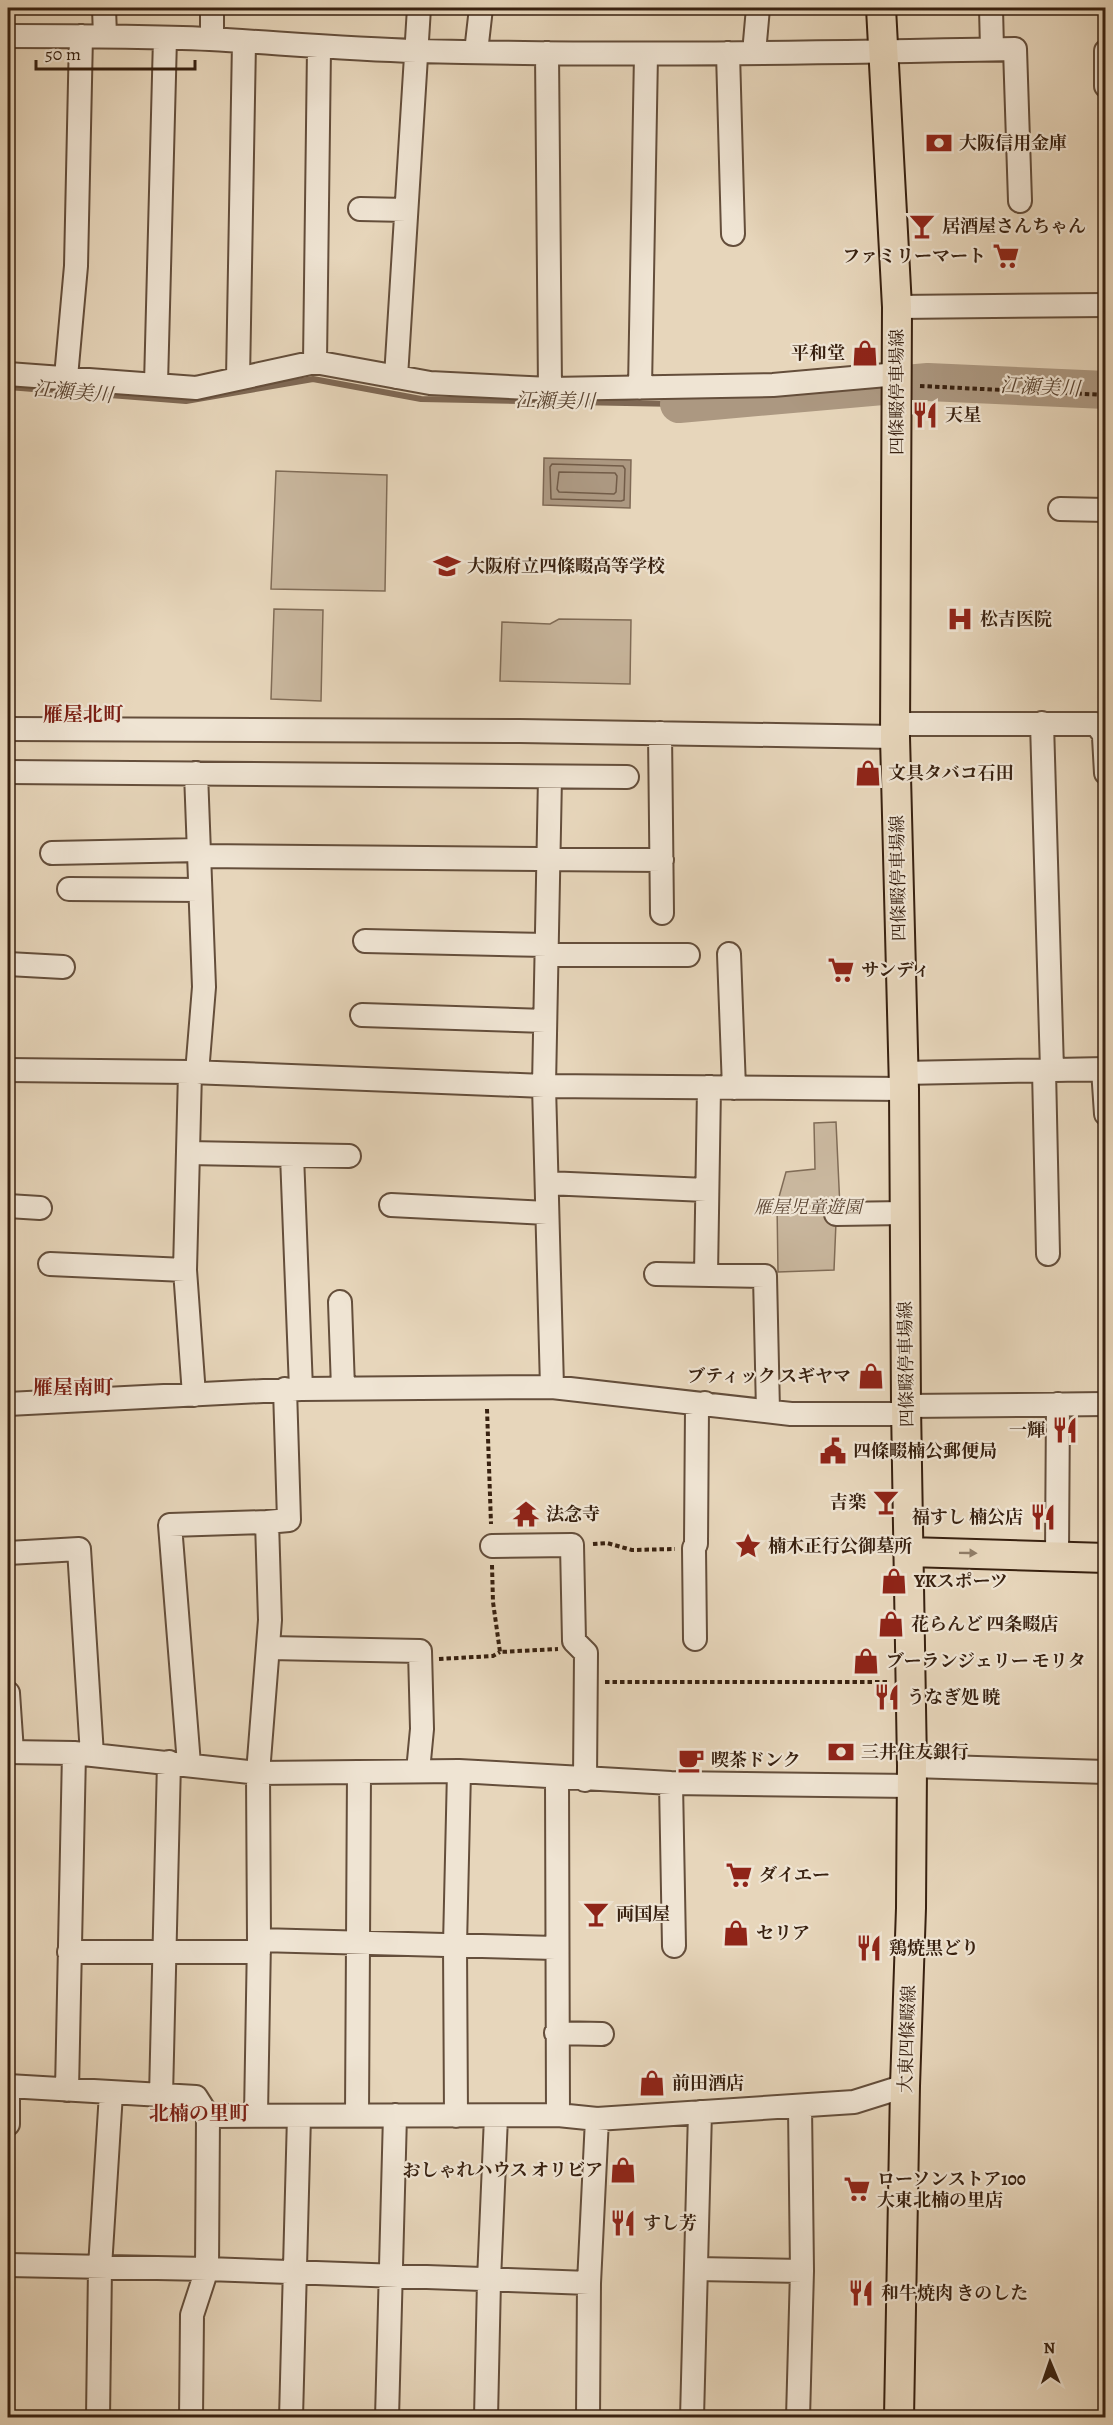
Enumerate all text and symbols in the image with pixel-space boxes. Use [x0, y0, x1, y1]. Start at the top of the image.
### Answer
scale bar [36, 33, 195, 71]
text: 50 m [45, 42, 81, 66]
bank icon: 大阪信用金庫 [924, 128, 954, 158]
place label: 大阪信用金庫 [959, 131, 1067, 155]
bar icon: 居酒屋さんちゃん [907, 211, 937, 241]
place label: 居酒屋さんちゃん [942, 214, 1086, 238]
supermarket icon: ファミリーマート [991, 241, 1021, 271]
place label: ファミリーマート [842, 244, 986, 268]
street label: 四條畷停車場線 [885, 329, 909, 455]
shop icon: 平和堂 [850, 338, 880, 368]
place label: 平和堂 [791, 341, 845, 365]
water label: 江瀬美川 [999, 371, 1083, 403]
water label: 江瀬美川 [32, 375, 116, 409]
water label: 江瀬美川 [515, 387, 597, 415]
restaurant icon: 天星 [910, 400, 940, 430]
place label: 天星 [945, 403, 981, 427]
school or university icon: 大阪府立四條畷高等学校 [432, 551, 462, 581]
place label: 大阪府立四條畷高等学校 [467, 554, 665, 578]
hospital icon: 松吉医院 [945, 604, 975, 634]
place label: 松吉医院 [980, 607, 1052, 631]
district label: 雁屋北町 [43, 701, 124, 728]
shop icon: 文具タバコ石田 [853, 758, 883, 788]
place label: 文具タバコ石田 [888, 761, 1014, 785]
street label: 四條畷停車場線 [885, 815, 911, 941]
supermarket icon: サンディ [826, 955, 856, 985]
place label: サンディ [861, 958, 931, 982]
park label: 雁屋児童遊園 [754, 1195, 865, 1219]
street label: 四條畷停車場線 [893, 1301, 919, 1427]
shop icon: ブティック スギヤマ [856, 1361, 886, 1391]
place label: ブティック スギヤマ [687, 1364, 851, 1388]
district label: 雁屋南町 [33, 1374, 114, 1401]
restaurant icon: 一輝 [1050, 1415, 1080, 1445]
place label: 一輝 [1009, 1418, 1045, 1442]
public building icon: 四條畷楠公郵便局 [818, 1436, 848, 1466]
place label: 四條畷楠公郵便局 [853, 1439, 997, 1463]
bar icon: 吉楽 [871, 1487, 901, 1517]
place label: 吉楽 [830, 1490, 866, 1514]
temple icon: 法念寺 [511, 1499, 541, 1529]
place label: 法念寺 [546, 1502, 600, 1526]
restaurant icon: 福すし 楠公店 [1028, 1502, 1058, 1532]
place label: 福すし 楠公店 [912, 1505, 1023, 1529]
place icon: 楠木正行公御墓所 [733, 1531, 763, 1561]
place label: 楠木正行公御墓所 [768, 1534, 912, 1558]
one-way arrow [958, 1549, 977, 1558]
shop icon: YKスポーツ [879, 1566, 909, 1596]
place label: YKスポーツ [913, 1569, 1008, 1593]
shop icon: 花らんど 四条畷店 [876, 1609, 906, 1639]
place label: 花らんど 四条畷店 [911, 1612, 1058, 1636]
shop icon: ブーランジェリー モリタ [851, 1646, 881, 1676]
place label: ブーランジェリー モリタ [886, 1649, 1086, 1673]
restaurant icon: うなぎ処 暁 [872, 1682, 902, 1712]
place label: うなぎ処 暁 [907, 1685, 1000, 1709]
bank icon: 三井住友銀行 [826, 1737, 856, 1767]
place label: 三井住友銀行 [861, 1740, 969, 1764]
cafe icon: 喫茶ドンク [676, 1745, 706, 1775]
place label: 喫茶ドンク [711, 1748, 801, 1772]
supermarket icon: ダイエー [724, 1860, 754, 1890]
place label: ダイエー [759, 1863, 830, 1887]
bar icon: 両国屋 [581, 1899, 611, 1929]
place label: 両国屋 [616, 1902, 670, 1926]
shop icon: セリア [721, 1918, 751, 1948]
place label: セリア [756, 1921, 810, 1945]
restaurant icon: 鶏焼黒どり [854, 1933, 884, 1963]
place label: 鶏焼黒どり [889, 1936, 979, 1960]
street label: 大東四條畷線 [893, 1985, 921, 2093]
shop icon: 前田酒店 [637, 2068, 667, 2098]
place label: 前田酒店 [672, 2071, 744, 2095]
district label: 北楠の里町 [149, 2100, 250, 2127]
shop icon: おしゃれハウス オリビア [608, 2155, 638, 2185]
place label: おしゃれハウス オリビア [402, 2158, 603, 2182]
place label: ローソンストア100 大東北楠の里店 [877, 2167, 1026, 2212]
supermarket icon: ローソンストア100 大東北楠の里店 [842, 2174, 872, 2204]
restaurant icon: すし芳 [608, 2208, 638, 2238]
place label: すし芳 [643, 2211, 697, 2235]
restaurant icon: 和牛焼肉 きのした [846, 2278, 876, 2308]
place label: 和牛焼肉 きのした [881, 2281, 1028, 2305]
north arrow [1020, 2332, 1080, 2392]
text: N [1043, 2337, 1056, 2359]

